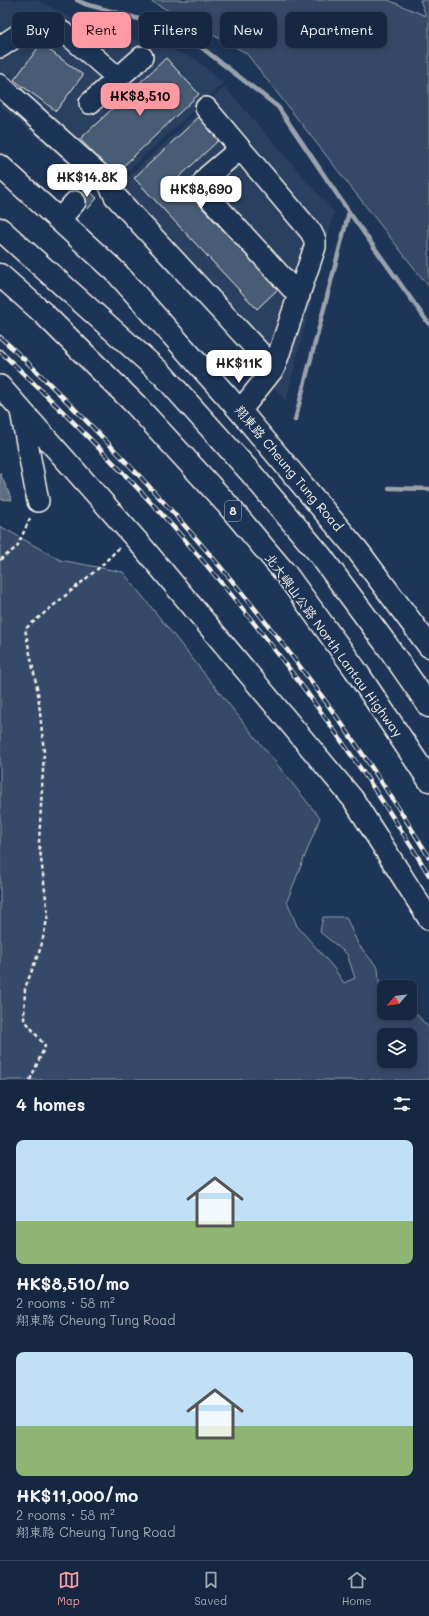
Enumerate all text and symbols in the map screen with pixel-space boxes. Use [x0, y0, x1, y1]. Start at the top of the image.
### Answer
chip: Buy [12, 12, 64, 48]
chip: Rent [72, 12, 131, 48]
chip: Filters [139, 12, 212, 48]
chip: New [220, 12, 277, 48]
chip: Apartment [285, 12, 387, 48]
pin: HK$8,510 [99, 83, 181, 117]
text: HK$8,510 [110, 87, 170, 104]
pin: HK$14.8K [46, 164, 128, 198]
text: HK$14.8K [56, 168, 118, 185]
pin: HK$8,690 [160, 176, 242, 210]
text: HK$8,690 [169, 180, 233, 197]
pin: HK$11K [206, 350, 272, 384]
text: HK$11K [215, 354, 263, 371]
street label: 翔東路 Cheung Tung Road [232, 401, 347, 534]
road number: 8 [225, 501, 241, 521]
street label: 北大嶼山公路 North Lantau Highway [262, 549, 407, 740]
north arrow [377, 980, 417, 1020]
map controls [377, 980, 417, 1068]
button: layers [377, 1028, 417, 1068]
text: 4 homes [16, 1093, 85, 1115]
icon: filters [391, 1093, 413, 1115]
icon: home [179, 1166, 251, 1238]
text: HK$8,510/mo [16, 1272, 129, 1294]
text: 2 rooms · 58 m² [16, 1294, 115, 1311]
text: 翔東路 Cheung Tung Road [16, 1311, 175, 1328]
icon: home [179, 1378, 251, 1450]
text: HK$11,000/mo [16, 1484, 138, 1506]
text: 2 rooms · 58 m² [16, 1506, 115, 1523]
text: 翔東路 Cheung Tung Road [16, 1523, 175, 1540]
tab: Map [57, 1569, 80, 1608]
tab: Saved [194, 1569, 227, 1608]
tab: Home [342, 1569, 372, 1608]

